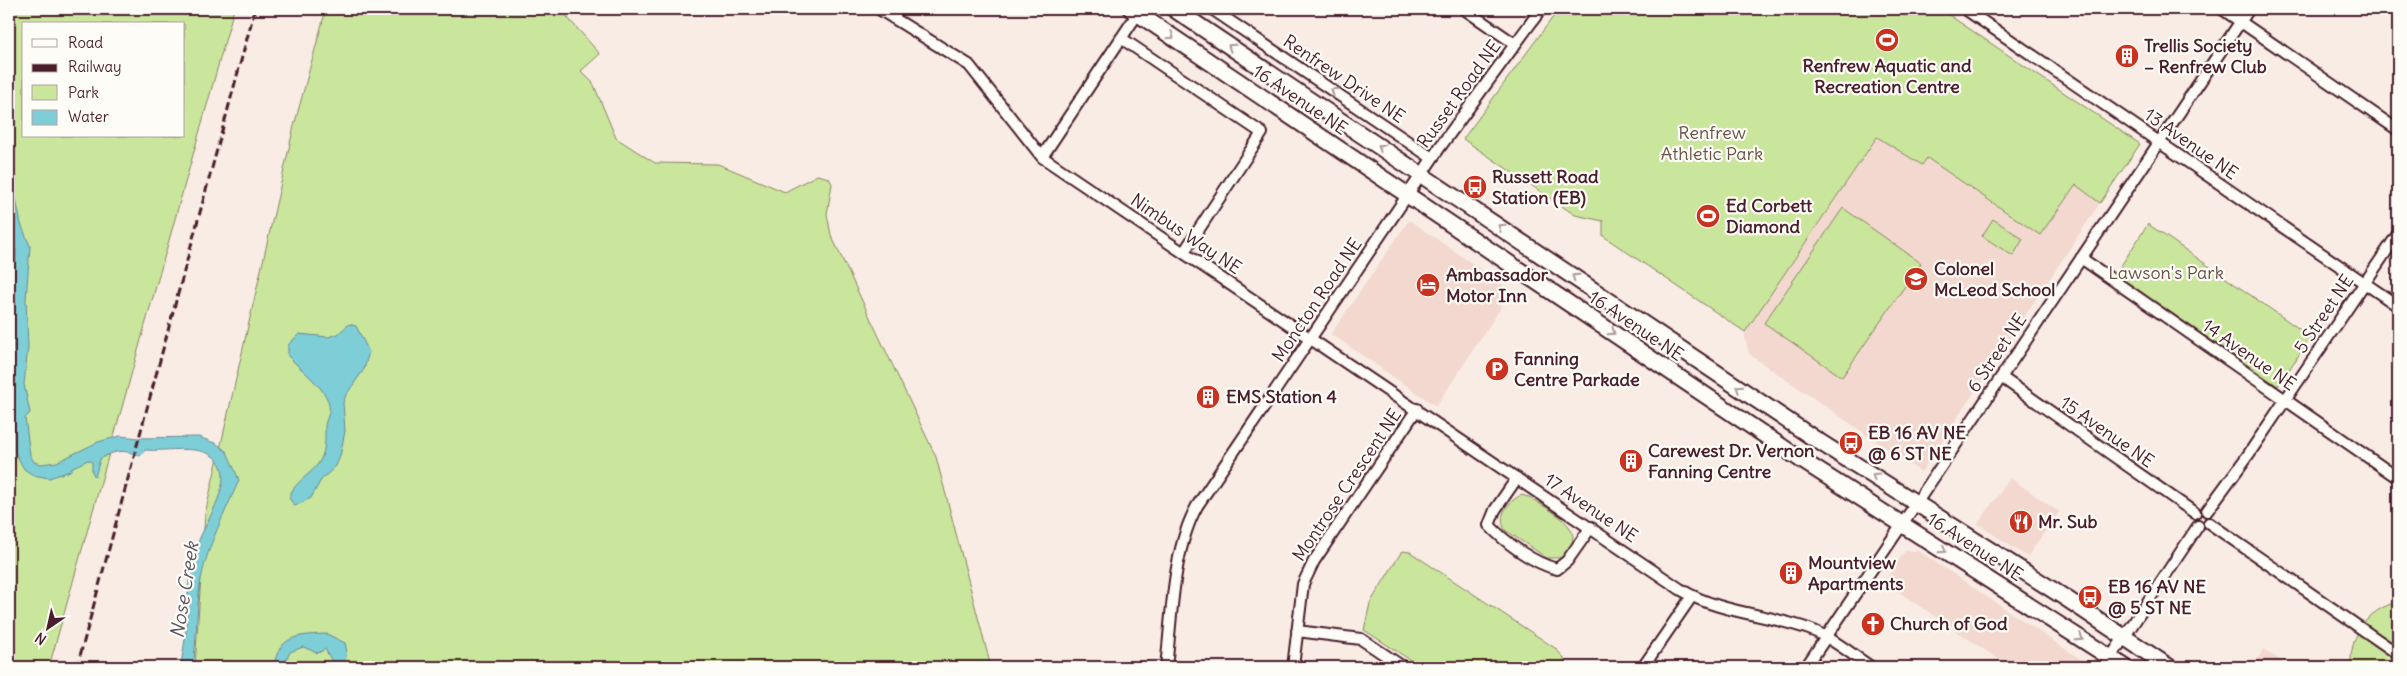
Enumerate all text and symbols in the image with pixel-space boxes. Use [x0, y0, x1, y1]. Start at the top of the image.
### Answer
legend [22, 22, 185, 138]
sports icon: Renfrew Aquatic and Recreation Centre [1874, 27, 1900, 53]
street label: Renfrew Drive NE [1279, 29, 1409, 128]
one-way arrow [1165, 30, 1175, 39]
text: Road [68, 33, 103, 52]
place label: Trellis Society – Renfrew Club [2144, 34, 2267, 78]
street label: Russet Road NE [1412, 35, 1505, 152]
building icon: Trellis Society – Renfrew Club [2114, 43, 2140, 69]
one-way arrow [1228, 44, 1237, 53]
place label: Renfrew Aquatic and Recreation Centre [1803, 54, 1972, 98]
text: Railway [68, 57, 122, 76]
street label: 16 Avenue NE [1248, 59, 1352, 140]
text: Park [68, 83, 99, 102]
one-way arrow [1330, 88, 1339, 98]
street label: 13 Avenue NE [2140, 103, 2243, 184]
text: Water [68, 107, 109, 126]
park label: Renfrew Athletic Park [1661, 121, 1763, 165]
one-way arrow [1377, 144, 1387, 153]
place label: Russett Road Station (EB) [1492, 165, 1599, 209]
bus stop icon: Russett Road Station (EB) [1462, 174, 1488, 200]
street label: Nimbus Way NE [1127, 188, 1246, 279]
place label: Ed Corbett Diamond [1726, 194, 1813, 238]
sports icon: Ed Corbett Diamond [1695, 203, 1721, 229]
one-way arrow [1497, 224, 1507, 233]
street label: Moncton Road NE [1267, 233, 1367, 366]
place label: Colonel McLeod School [1934, 257, 2055, 301]
park label: Lawson's Park [2108, 261, 2224, 284]
place label: Ambassador Motor Inn [1446, 263, 1549, 307]
school or university icon: Colonel McLeod School [1903, 266, 1929, 292]
street label: 5 Street NE [2289, 270, 2358, 357]
hotel icon: Ambassador Motor Inn [1415, 272, 1441, 298]
one-way arrow [1572, 274, 1581, 284]
street label: 16 Avenue NE [1584, 285, 1688, 366]
street label: 6 Street NE [1962, 309, 2031, 396]
street label: 14 Avenue NE [2198, 314, 2301, 395]
one-way arrow [1607, 326, 1616, 336]
place label: Fanning Centre Parkade [1514, 347, 1640, 391]
parking icon: Fanning Centre Parkade [1484, 356, 1510, 382]
building icon: EMS Station 4 [1195, 384, 1221, 410]
place label: EMS Station 4 [1226, 385, 1337, 408]
one-way arrow [1735, 385, 1745, 394]
street label: 15 Avenue NE [2056, 391, 2159, 472]
street label: Montrose Crescent NE [1287, 404, 1406, 565]
place label: EB 16 AV NE @ 6 ST NE [1868, 421, 1966, 465]
bus stop icon: EB 16 AV NE @ 6 ST NE [1838, 430, 1864, 456]
place label: Carewest Dr. Vernon Fanning Centre [1648, 439, 1815, 483]
building icon: Carewest Dr. Vernon Fanning Centre [1618, 448, 1644, 474]
street label: 17 Avenue NE [1540, 468, 1642, 547]
one-way arrow [1872, 473, 1881, 483]
street label: 16 Avenue NE [1923, 507, 2027, 586]
restaurant icon: Mr. Sub [2008, 509, 2034, 535]
place label: Mr. Sub [2038, 510, 2097, 533]
water label: Nose Creek [165, 539, 204, 640]
one-way arrow [1938, 544, 1947, 553]
place label: Mountview Apartments [1808, 551, 1904, 595]
building icon: Mountview Apartments [1778, 560, 1804, 586]
place label: EB 16 AV NE @ 5 ST NE [2108, 575, 2206, 619]
bus stop icon: EB 16 AV NE @ 5 ST NE [2077, 584, 2103, 610]
north arrow [22, 604, 72, 654]
church icon: Church of God [1860, 611, 1886, 637]
place label: Church of God [1890, 612, 2008, 635]
text: N [32, 629, 50, 649]
one-way arrow [2075, 631, 2084, 641]

